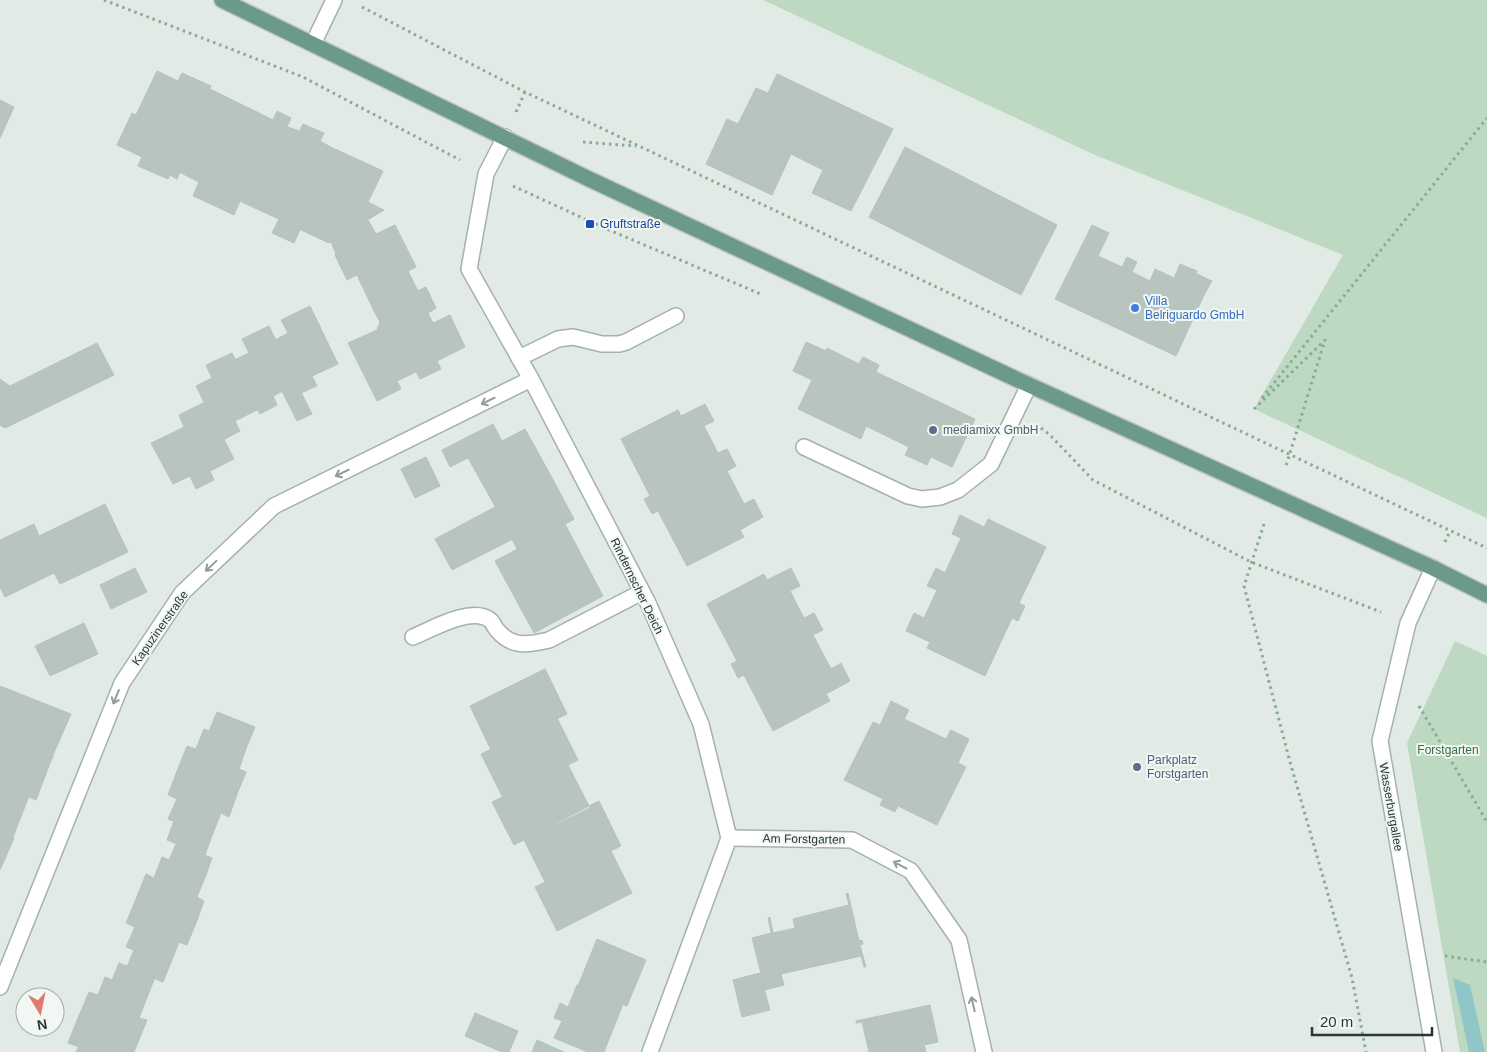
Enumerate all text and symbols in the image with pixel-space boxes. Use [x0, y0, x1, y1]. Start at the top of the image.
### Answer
place label: Gruftstraße [600, 217, 661, 231]
marker: Gruftstraße [584, 218, 596, 230]
place label: Villa Belriguardo GmbH [1145, 294, 1244, 322]
marker: Villa Belriguardo GmbH [1129, 302, 1141, 314]
one-way arrow [480, 396, 495, 406]
place label: mediamixx GmbH [943, 423, 1038, 437]
marker: mediamixx GmbH [927, 424, 939, 436]
one-way arrow [335, 469, 350, 478]
street label: Rindernscher Deich [608, 536, 666, 636]
one-way arrow [205, 560, 217, 572]
street label: Kapuzinerstraße [129, 588, 191, 668]
one-way arrow [111, 689, 120, 704]
park label: Forstgarten [1417, 743, 1479, 757]
place label: Parkplatz Forstgarten [1147, 753, 1208, 781]
marker: Parkplatz Forstgarten [1131, 761, 1143, 773]
street label: Wasserburgallee [1376, 762, 1406, 853]
street label: Am Forstgarten [763, 831, 845, 847]
one-way arrow [893, 860, 908, 869]
north arrow [15, 987, 65, 1037]
one-way arrow [968, 997, 977, 1013]
scale bar [1312, 1004, 1432, 1036]
text: 20 m [1320, 1013, 1353, 1030]
text: N [36, 1016, 49, 1034]

